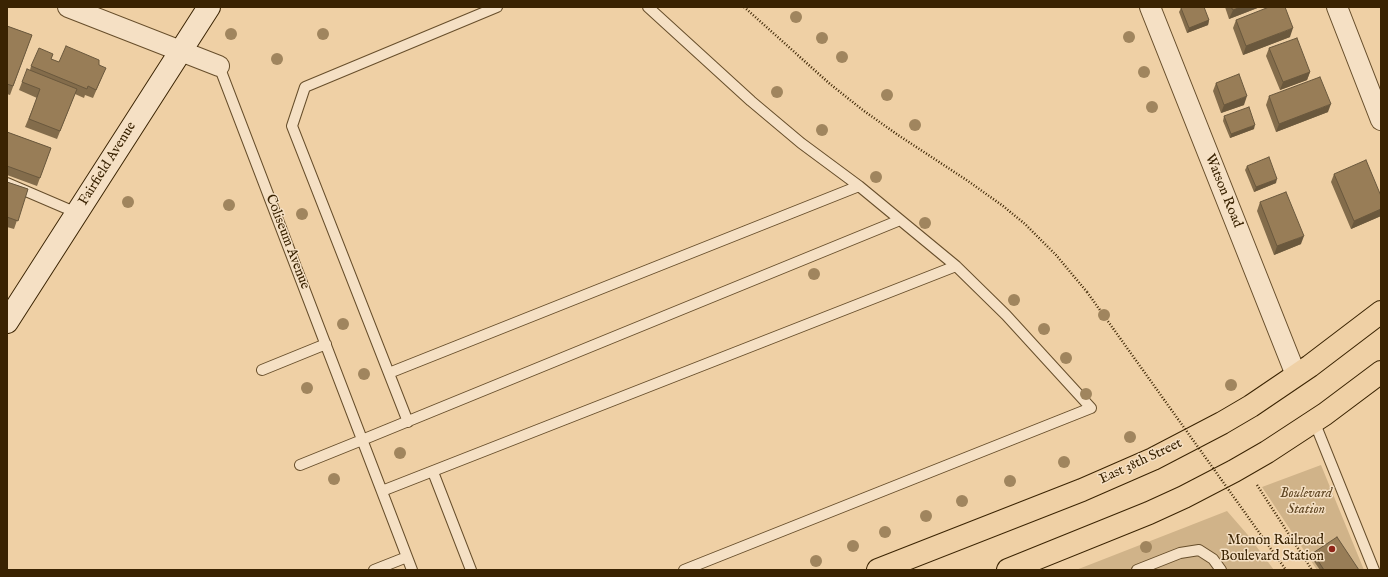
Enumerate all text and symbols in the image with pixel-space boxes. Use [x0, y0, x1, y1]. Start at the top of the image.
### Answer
street label: Fairfield Avenue [76, 119, 140, 209]
street label: Watson Road [1201, 152, 1245, 230]
street label: Coliseum Avenue [261, 192, 313, 292]
street label: East 38th Street [1097, 436, 1185, 488]
park label: Boulevard Station [1280, 486, 1332, 518]
place label: Monon Railroad Boulevard Station [1220, 533, 1324, 566]
marker: Monon Railroad Boulevard Station [1327, 544, 1337, 554]

